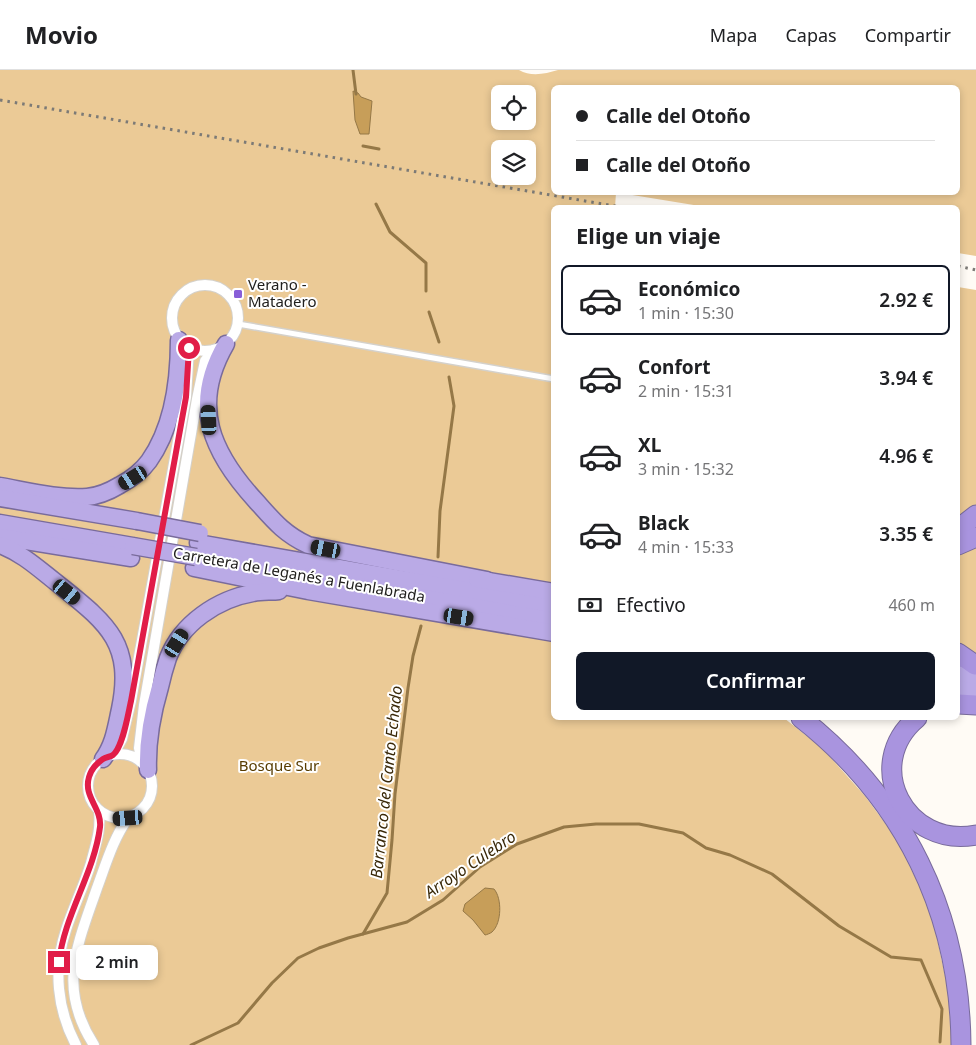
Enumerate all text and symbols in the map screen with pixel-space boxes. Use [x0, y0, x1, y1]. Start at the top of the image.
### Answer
text: Movio [25, 18, 98, 51]
text: Mapa [710, 23, 757, 47]
text: Capas [785, 23, 837, 47]
text: Compartir [865, 23, 951, 47]
map controls [491, 85, 536, 185]
button: locate [491, 85, 536, 130]
text: Calle del Otoño [606, 103, 751, 129]
button: layers [491, 140, 536, 185]
text: Calle del Otoño [606, 152, 751, 178]
text: Elige un viaje [576, 220, 721, 250]
place label: Verano - Matadero [248, 274, 317, 311]
text: Económico [638, 276, 740, 302]
icon: car [578, 278, 623, 323]
text: 2.92 € [879, 287, 933, 313]
marker: Verano - Matadero [232, 288, 244, 300]
text: 1 min · 15:30 [638, 302, 734, 324]
route start [178, 337, 200, 359]
text: Confort [638, 354, 710, 380]
icon: car [578, 356, 623, 401]
text: 3.94 € [879, 365, 933, 391]
text: 2 min · 15:31 [638, 380, 734, 402]
car [200, 405, 217, 435]
text: XL [638, 432, 661, 458]
icon: car [578, 434, 623, 479]
text: 4.96 € [879, 443, 933, 469]
text: 3 min · 15:32 [638, 458, 734, 480]
car [116, 464, 149, 492]
text: Black [638, 510, 689, 536]
icon: car [578, 512, 623, 557]
text: 3.35 € [879, 521, 933, 547]
text: 4 min · 15:33 [638, 536, 734, 558]
car [309, 539, 342, 559]
street label: Carretera de Leganés a Fuenlabrada [172, 542, 427, 606]
car [50, 577, 83, 607]
icon: cash [576, 591, 604, 619]
text: Efectivo [616, 592, 686, 618]
text: 460 m [888, 594, 935, 616]
car [443, 607, 474, 627]
car [162, 626, 191, 660]
button: Confirmar [576, 652, 935, 710]
water label: Barranco del Canto Echado [365, 685, 407, 879]
park label: Bosque Sur [239, 755, 319, 775]
car [112, 809, 143, 827]
water label: Arroyo Culebro [419, 825, 520, 903]
callout: 2 min [76, 944, 159, 980]
route end [48, 951, 70, 973]
text: 2 min [95, 951, 139, 973]

